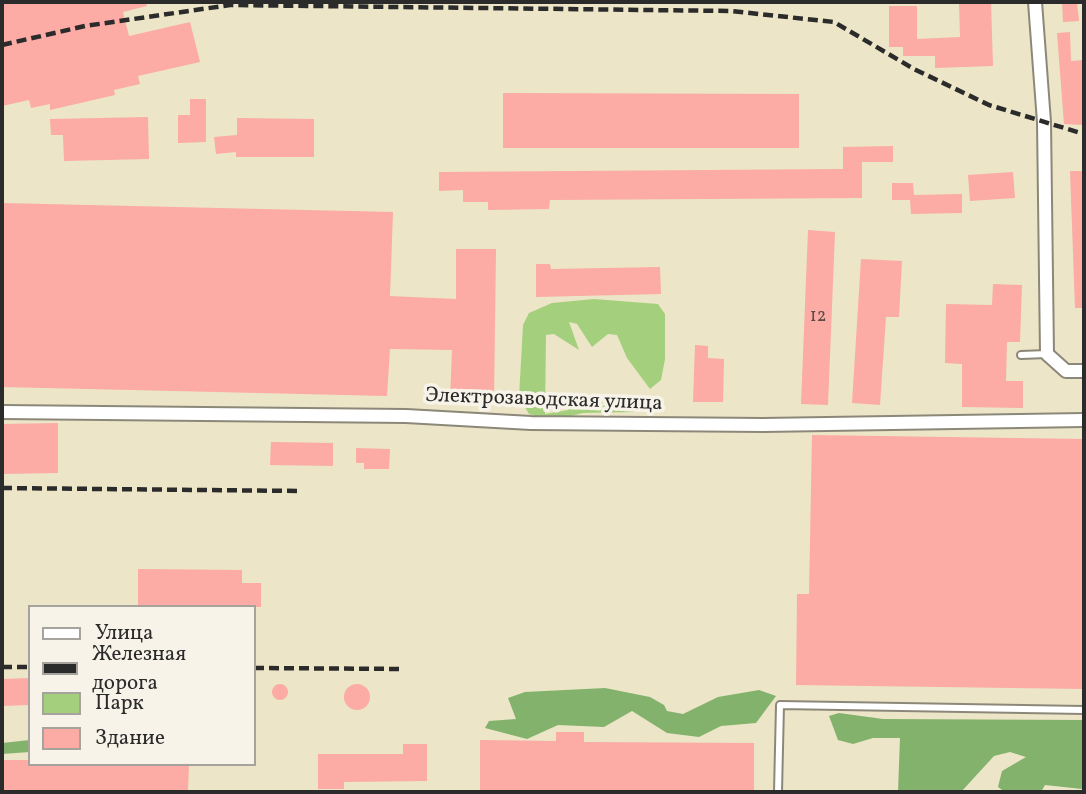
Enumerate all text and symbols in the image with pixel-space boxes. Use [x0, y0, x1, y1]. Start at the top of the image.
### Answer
house number: 12 [810, 307, 826, 329]
street label: Электрозаводская улица [425, 384, 663, 418]
legend [28, 605, 256, 766]
text: Улица [95, 619, 153, 648]
text: Железная дорога [92, 640, 186, 698]
text: Парк [95, 689, 144, 718]
text: Здание [95, 724, 165, 753]

